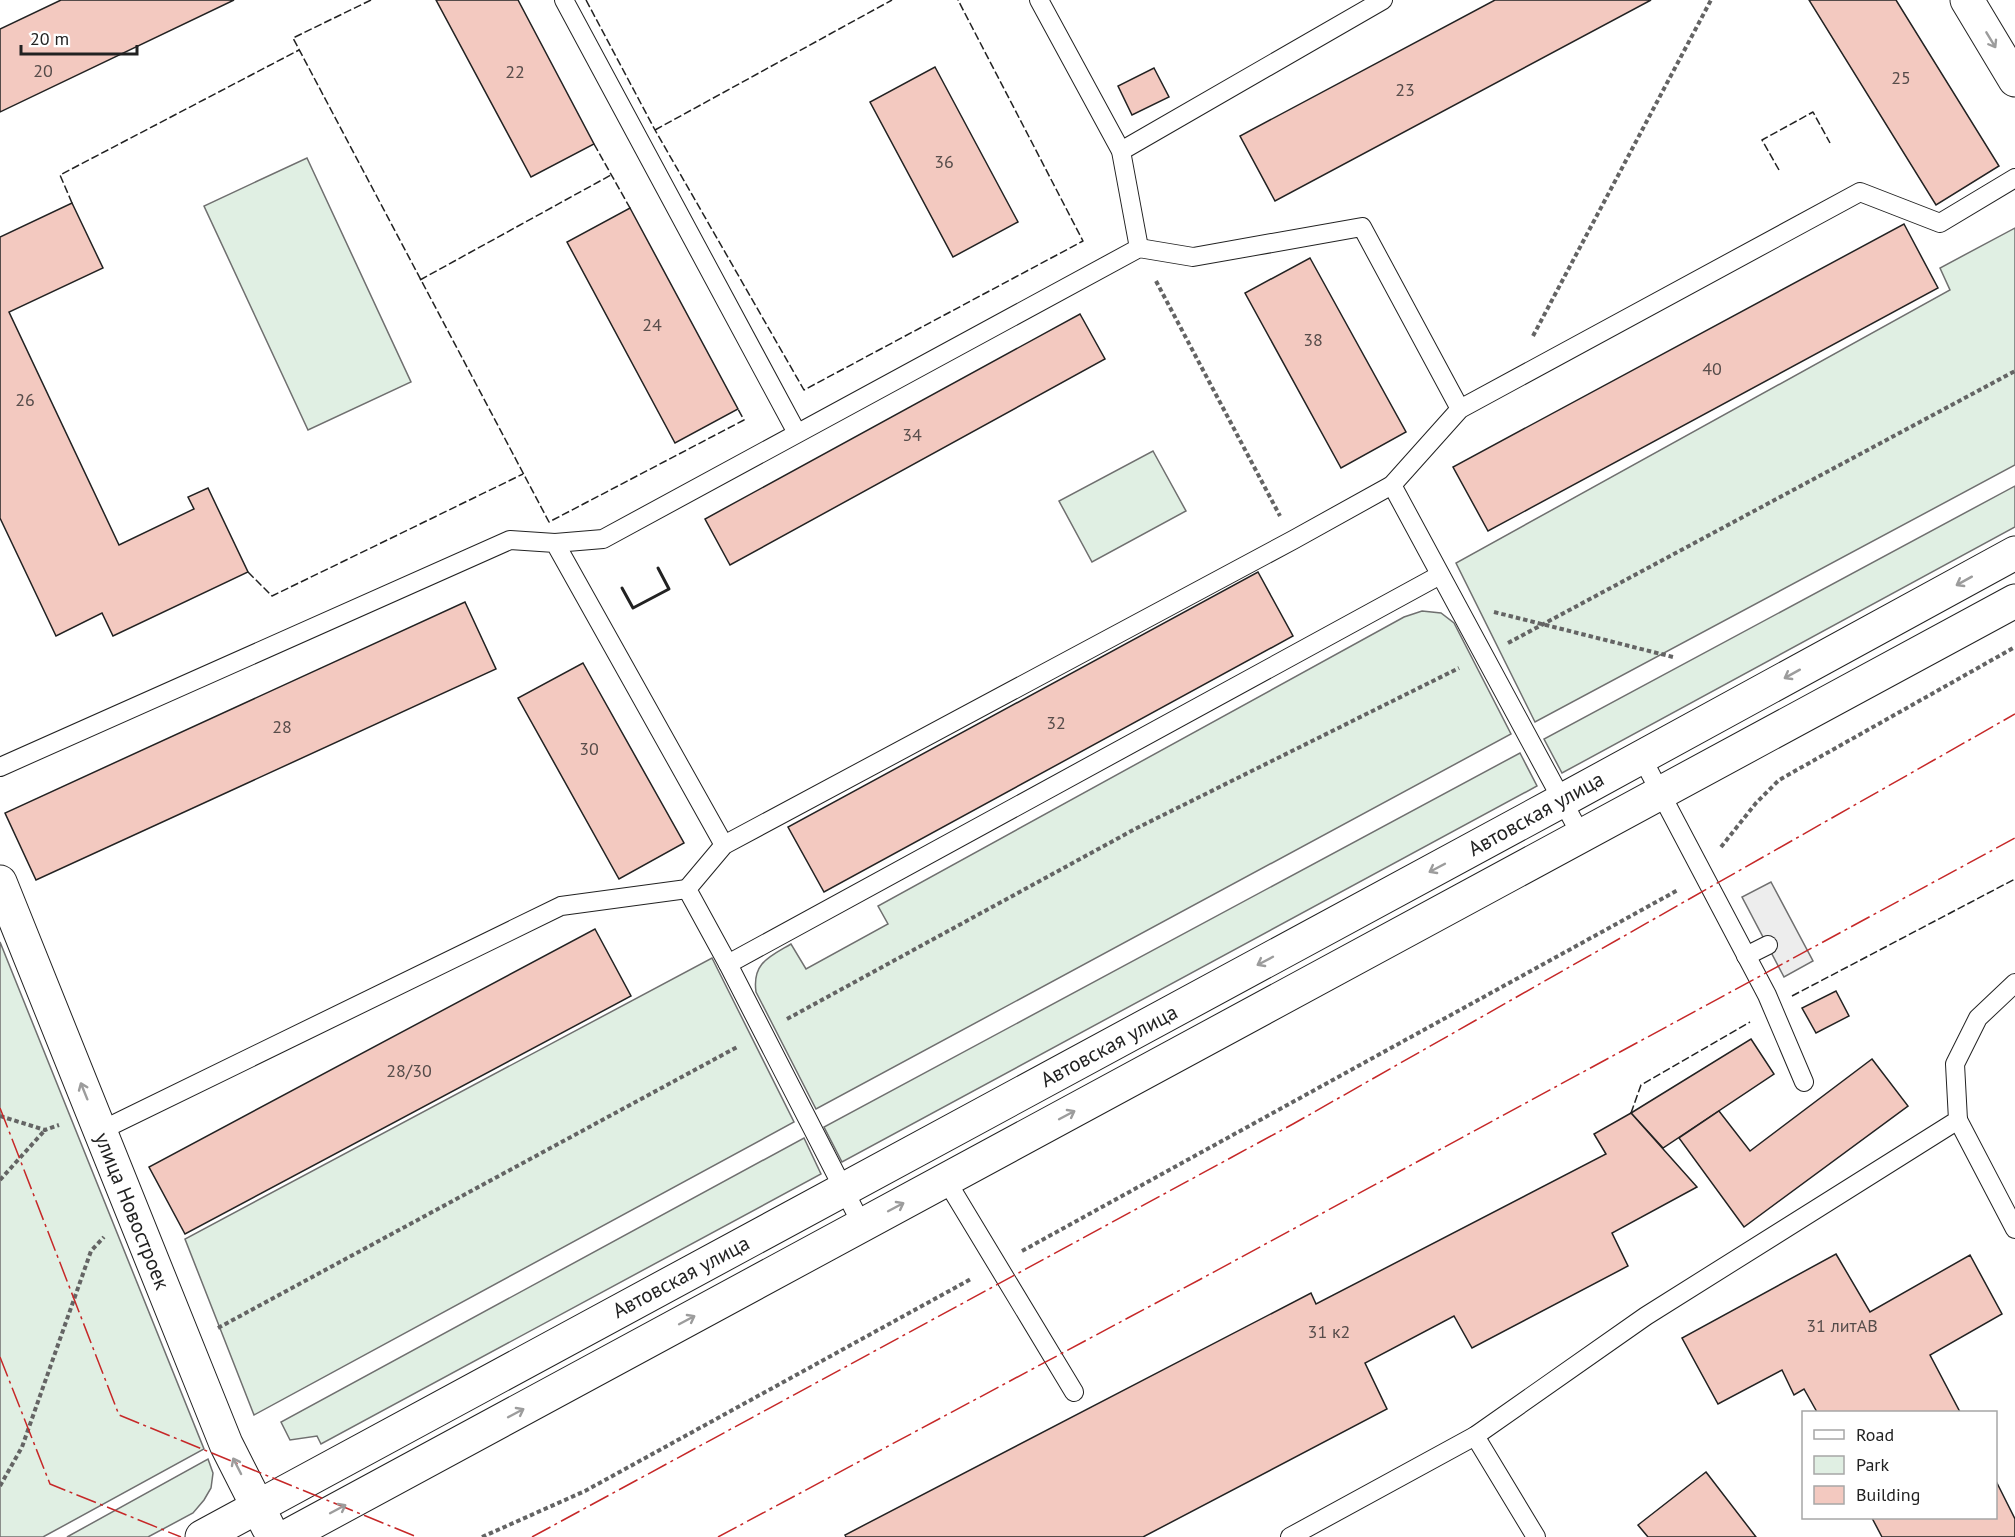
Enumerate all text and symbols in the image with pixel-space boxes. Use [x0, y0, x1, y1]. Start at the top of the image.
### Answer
scale bar [21, 18, 136, 56]
text: 20 m [30, 27, 69, 50]
one-way arrow [1986, 31, 1998, 48]
house number: 20 [33, 59, 53, 82]
house number: 22 [505, 60, 525, 83]
house number: 25 [1891, 66, 1911, 89]
house number: 23 [1395, 78, 1415, 101]
house number: 36 [934, 150, 954, 173]
house number: 24 [642, 313, 662, 336]
house number: 38 [1303, 328, 1323, 351]
house number: 40 [1702, 357, 1722, 380]
house number: 26 [15, 388, 35, 411]
house number: 34 [902, 423, 922, 446]
one-way arrow [1955, 576, 1973, 587]
one-way arrow [1784, 668, 1801, 680]
house number: 32 [1046, 711, 1066, 734]
house number: 28 [272, 715, 292, 738]
house number: 30 [579, 737, 599, 760]
street label: Автовская улица [1463, 765, 1609, 862]
one-way arrow [1429, 862, 1446, 874]
one-way arrow [1257, 956, 1275, 967]
street label: Автовская улица [1036, 998, 1182, 1093]
house number: 28/30 [386, 1059, 432, 1082]
one-way arrow [78, 1082, 89, 1101]
one-way arrow [1058, 1109, 1075, 1121]
street label: улица Новостроек [89, 1128, 176, 1293]
one-way arrow [886, 1201, 904, 1212]
street label: Автовская улица [608, 1229, 754, 1324]
one-way arrow [678, 1314, 695, 1326]
house number: 31 литАВ [1806, 1314, 1878, 1337]
house number: 31 к2 [1308, 1320, 1350, 1343]
one-way arrow [506, 1407, 524, 1418]
legend [1802, 1411, 1997, 1519]
text: Road [1856, 1423, 1894, 1446]
text: Park [1856, 1453, 1889, 1476]
one-way arrow [230, 1457, 242, 1475]
text: Building [1856, 1483, 1920, 1506]
one-way arrow [329, 1503, 346, 1515]

